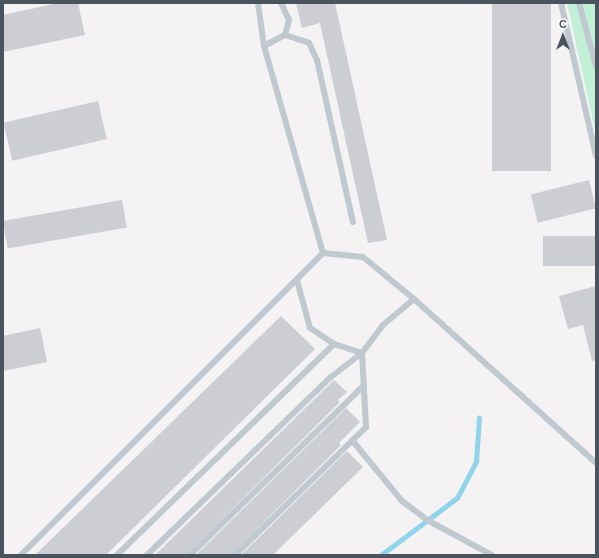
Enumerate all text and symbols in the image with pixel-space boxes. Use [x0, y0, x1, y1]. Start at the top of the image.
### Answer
north arrow [543, 16, 583, 56]
text: С [559, 18, 567, 30]

